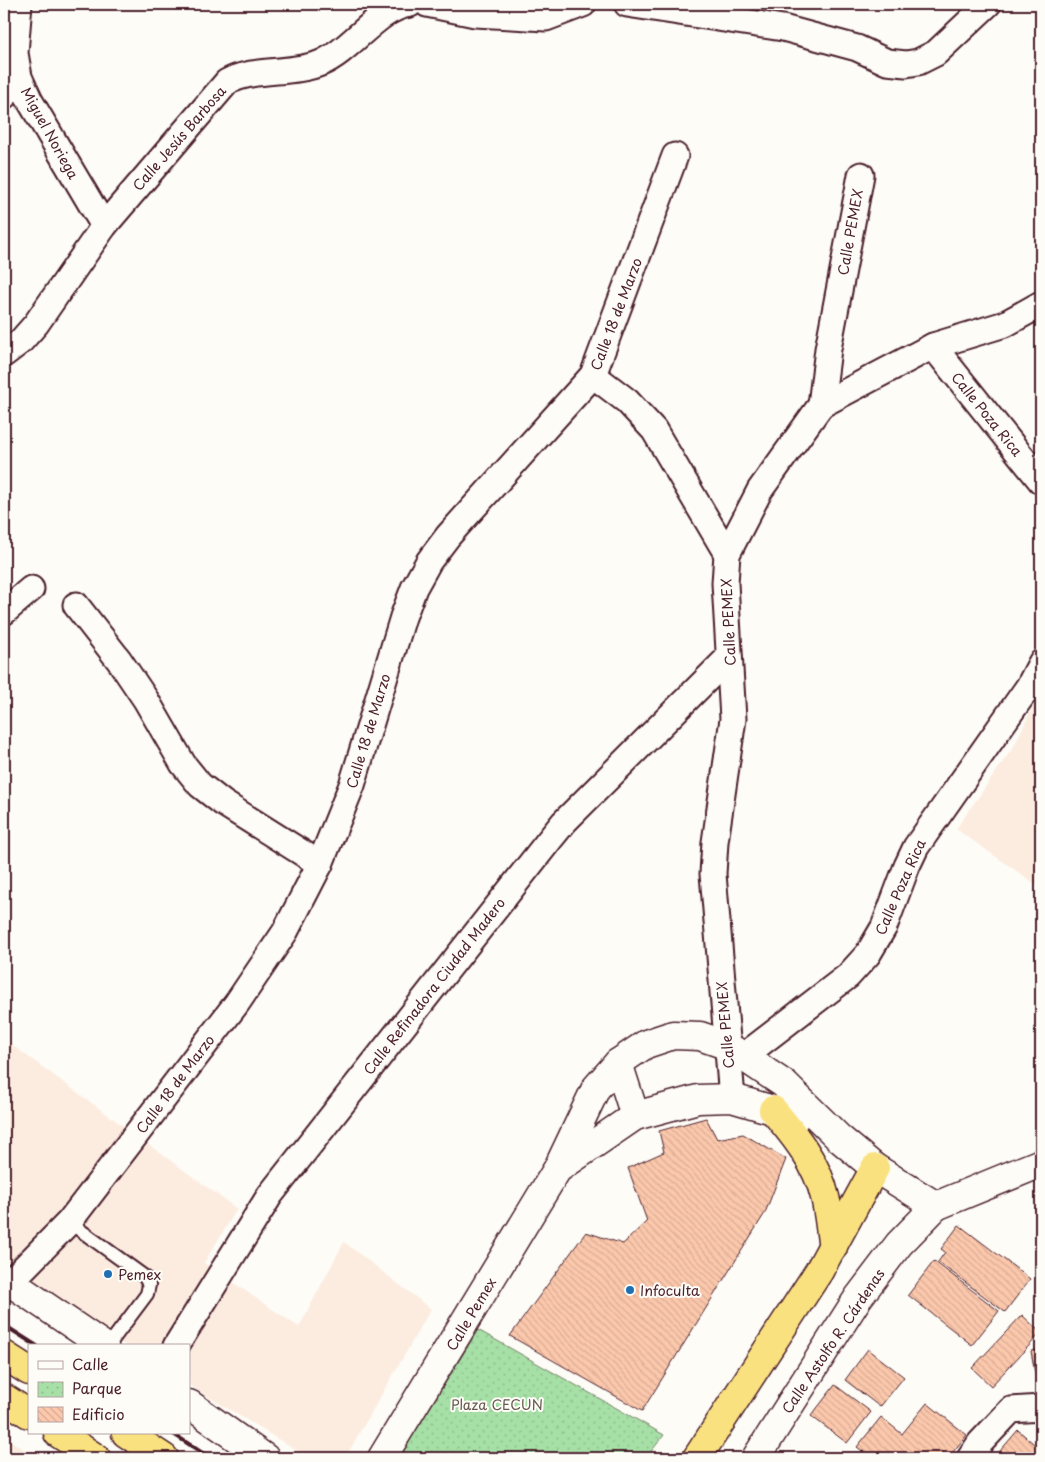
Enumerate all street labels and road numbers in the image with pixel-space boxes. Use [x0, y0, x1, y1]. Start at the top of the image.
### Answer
street label: Calle Jesús Barbosa [127, 81, 231, 195]
street label: Miguel Noriega [16, 83, 84, 183]
street label: Calle PEMEX [832, 187, 868, 277]
street label: Calle 18 de Marzo [585, 255, 647, 373]
street label: Calle Poza Rica [947, 367, 1028, 461]
street label: Calle PEMEX [715, 578, 741, 666]
street label: Calle 18 de Marzo [341, 671, 395, 791]
street label: Calle Poza Rica [870, 835, 931, 938]
street label: Calle Refinadora Ciudad Madero [358, 893, 510, 1079]
street label: Calle PEMEX [711, 981, 739, 1069]
street label: Calle 18 de Marzo [131, 1030, 219, 1138]
street label: Calle Astolfo R. Cárdenas [777, 1264, 889, 1418]
street label: Calle Pemex [441, 1273, 501, 1355]

